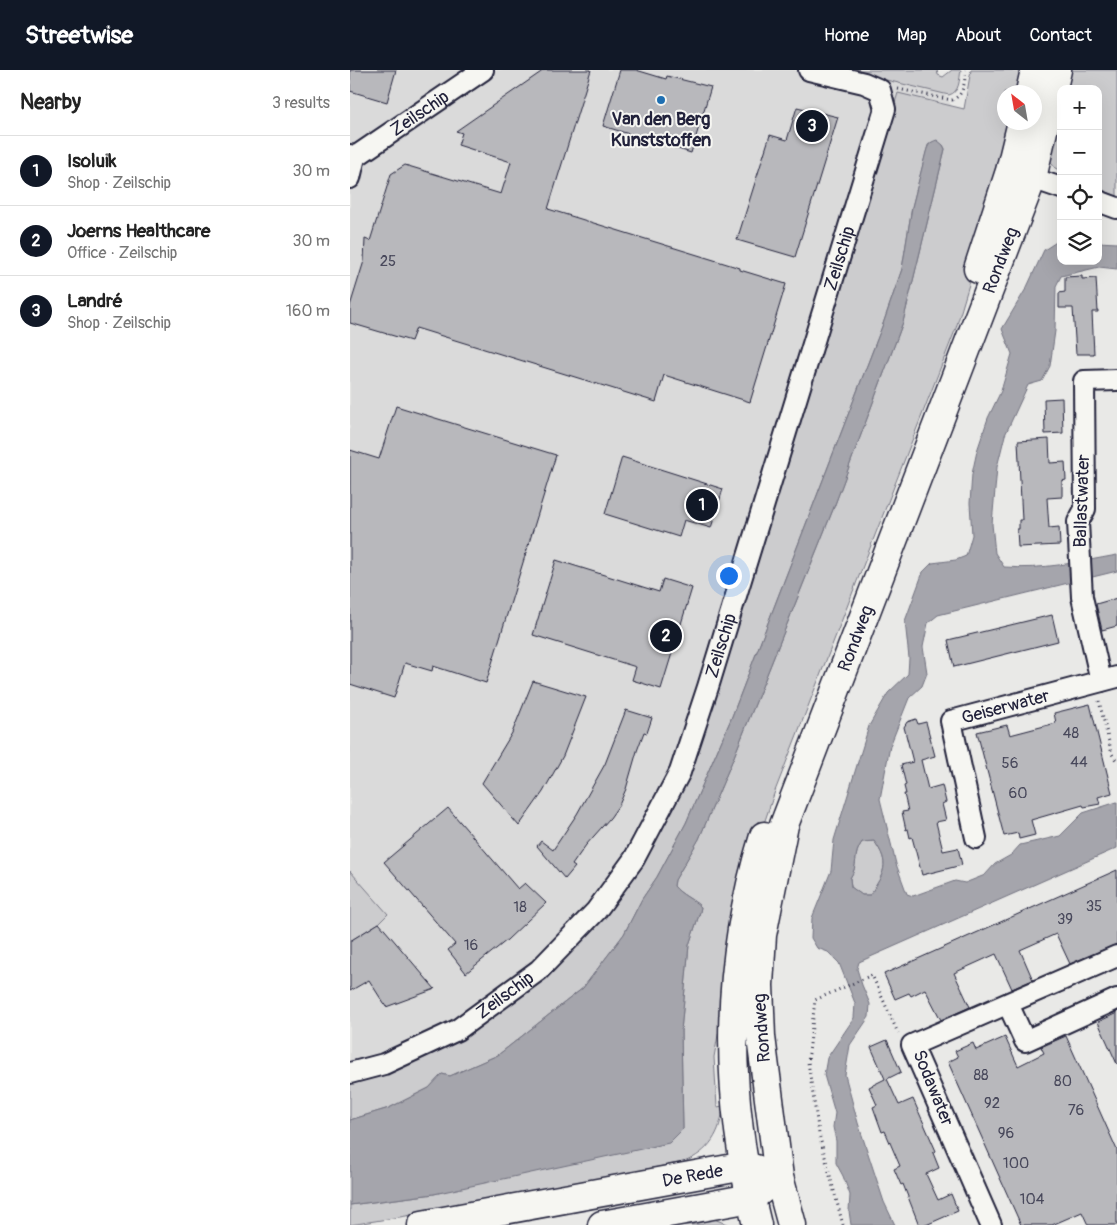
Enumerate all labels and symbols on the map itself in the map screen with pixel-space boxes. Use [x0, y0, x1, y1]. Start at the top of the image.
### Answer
street label: Zeilschip [386, 85, 453, 141]
north arrow [997, 85, 1042, 130]
marker: Van den Berg Kunststoffen [655, 94, 667, 106]
pin: 3 [796, 107, 828, 145]
place label: Van den Berg Kunststoffen [611, 108, 711, 152]
street label: Zeilschip [819, 223, 860, 293]
street label: Rondweg [977, 224, 1024, 297]
house number: 25 [380, 252, 396, 271]
street label: Ballastwater [1069, 453, 1095, 548]
pin: 1 [686, 486, 718, 524]
your location [716, 563, 742, 589]
street label: Rondweg [832, 602, 879, 675]
street label: Zeilschip [700, 611, 741, 681]
pin: 2 [650, 617, 682, 655]
street label: Geiserwater [959, 684, 1052, 729]
house number: 48 [1063, 724, 1080, 743]
house number: 44 [1070, 753, 1088, 772]
house number: 56 [1002, 754, 1018, 773]
house number: 60 [1009, 784, 1027, 803]
house number: 35 [1086, 897, 1102, 916]
house number: 18 [513, 898, 527, 917]
house number: 39 [1057, 910, 1073, 929]
house number: 16 [464, 936, 478, 955]
street label: Zeilschip [471, 966, 538, 1024]
street label: Rondweg [748, 993, 776, 1063]
street label: Sodawater [907, 1047, 959, 1130]
house number: 88 [973, 1066, 989, 1085]
house number: 80 [1054, 1072, 1072, 1091]
house number: 92 [984, 1094, 1000, 1113]
house number: 76 [1068, 1101, 1084, 1120]
house number: 96 [998, 1124, 1014, 1143]
house number: 100 [1003, 1154, 1029, 1173]
street label: De Rede [660, 1159, 725, 1192]
house number: 104 [1020, 1190, 1045, 1209]

